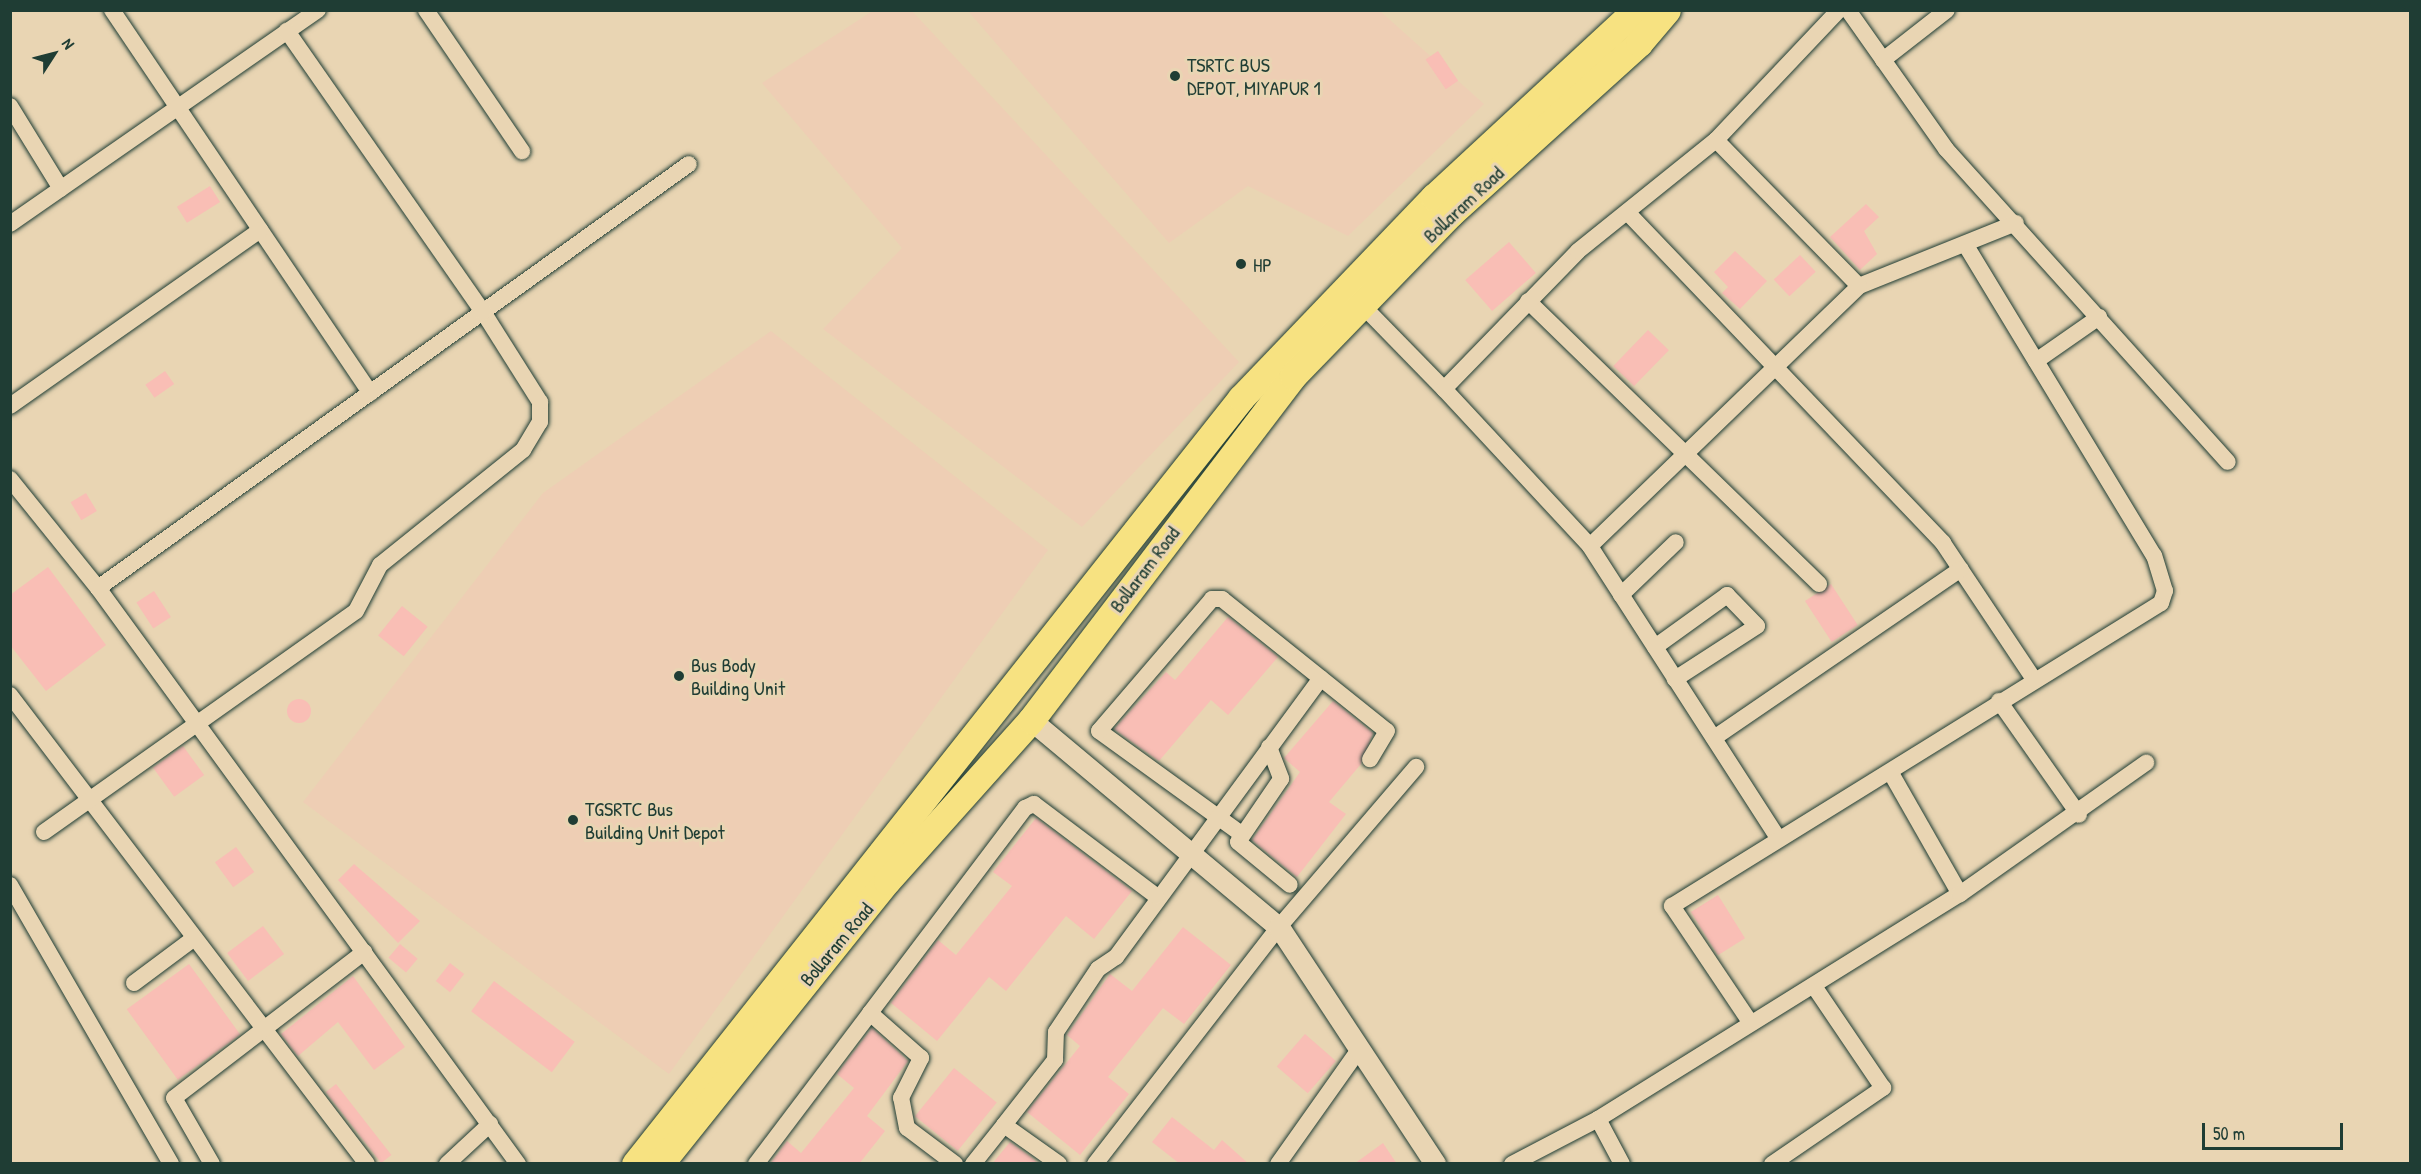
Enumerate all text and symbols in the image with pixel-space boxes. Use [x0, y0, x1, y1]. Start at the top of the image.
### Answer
north arrow [24, 24, 84, 84]
text: N [57, 34, 80, 53]
place label: TSRTC BUS DEPOT, MIYAPUR 1 [1187, 52, 1321, 99]
marker: TSRTC BUS DEPOT, MIYAPUR 1 [1168, 69, 1182, 83]
street label: Bollaram Road [1418, 161, 1508, 247]
place label: HP [1253, 252, 1272, 276]
marker: HP [1234, 257, 1248, 271]
street label: Bollaram Road [1104, 521, 1184, 617]
place label: Bus Body Building Unit [691, 652, 785, 699]
marker: Bus Body Building Unit [672, 669, 686, 683]
place label: TGSRTC Bus Building Unit Depot [585, 796, 725, 843]
marker: TGSRTC Bus Building Unit Depot [566, 813, 580, 827]
street label: Bollaram Road [794, 898, 878, 990]
scale bar [2205, 1111, 2346, 1149]
text: 50 m [2213, 1121, 2245, 1146]

